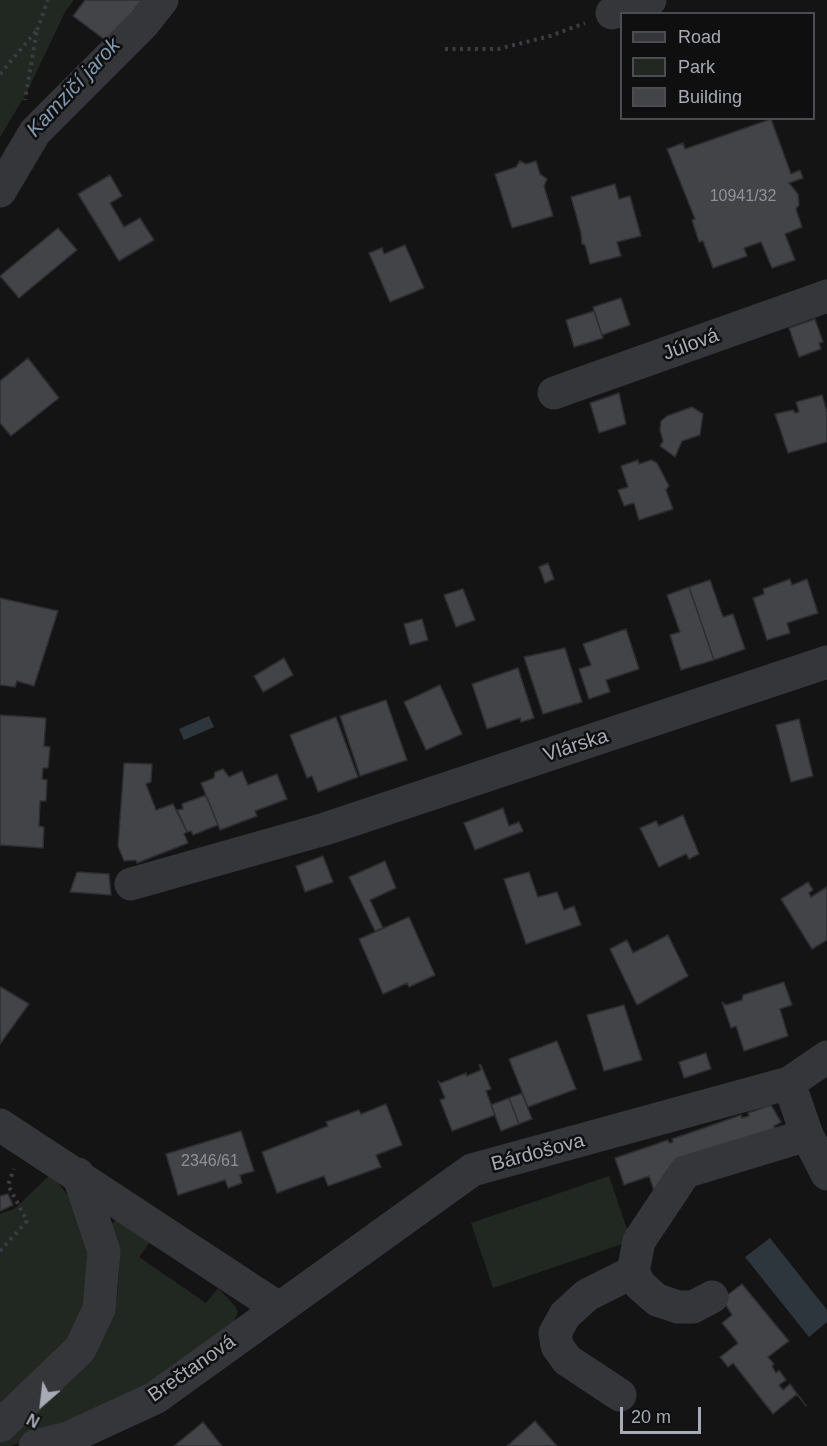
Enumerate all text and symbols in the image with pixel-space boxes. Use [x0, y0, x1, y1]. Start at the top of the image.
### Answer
legend [620, 12, 815, 120]
text: Road [678, 27, 721, 47]
water label: Kamzičí jarok [22, 33, 126, 143]
text: Park [678, 57, 715, 77]
text: Building [678, 87, 742, 107]
house number: 10941/32 [710, 187, 776, 207]
street label: Júlová [660, 324, 722, 366]
street label: Vlárska [541, 724, 611, 768]
street label: Bárdošova [489, 1129, 587, 1177]
house number: 2346/61 [181, 1152, 239, 1172]
street label: Brečtanová [144, 1330, 240, 1408]
north arrow [12, 1374, 72, 1434]
scale bar [623, 1395, 704, 1433]
text: 20 m [631, 1407, 671, 1427]
text: N [24, 1410, 42, 1431]

